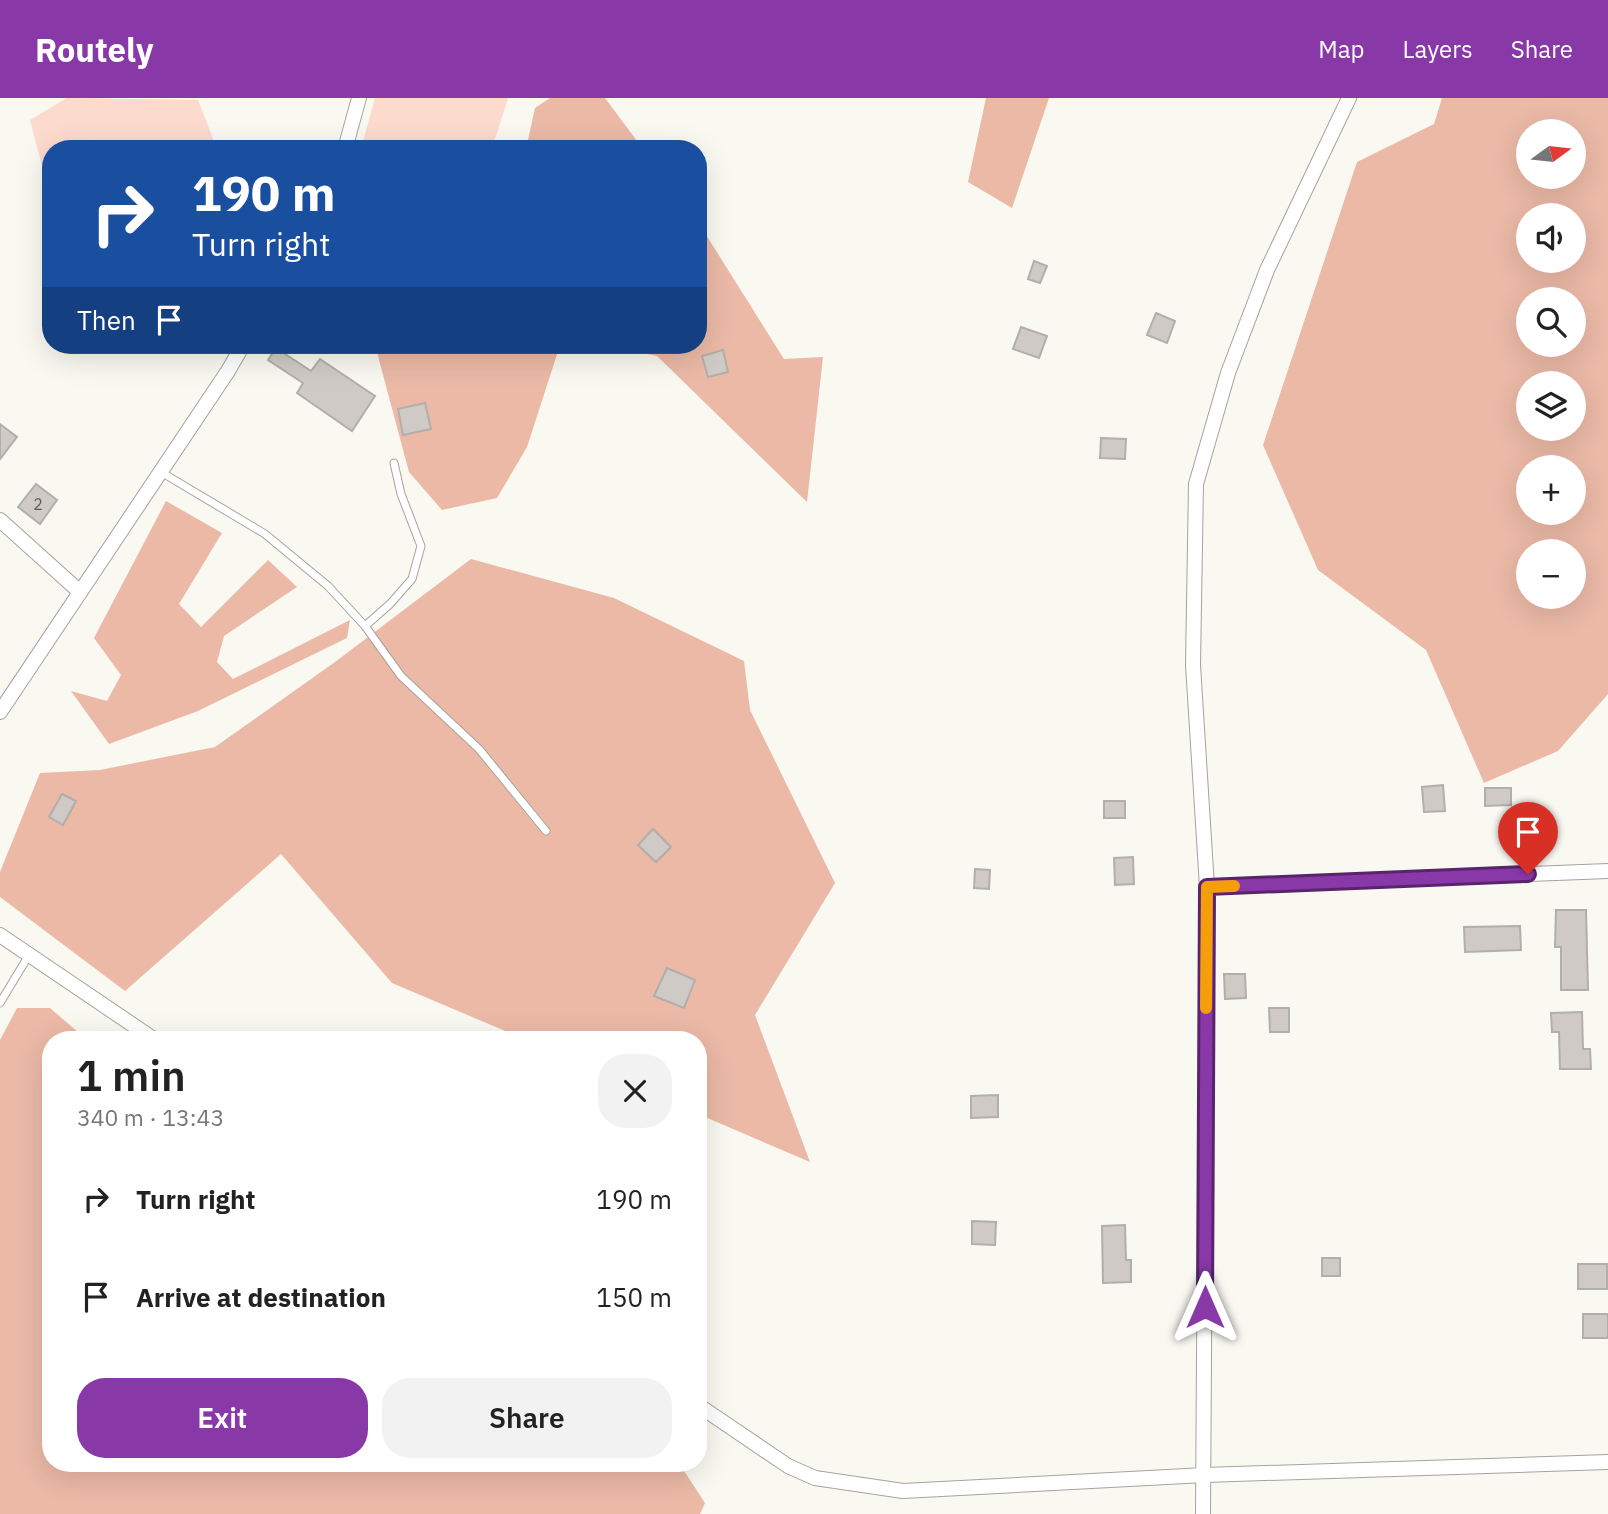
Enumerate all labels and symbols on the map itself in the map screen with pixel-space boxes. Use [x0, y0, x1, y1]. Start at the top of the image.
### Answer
north arrow [1516, 119, 1586, 189]
house number: 2 [33, 494, 43, 514]
pin [1498, 802, 1558, 874]
position arrow [1168, 1270, 1242, 1344]

